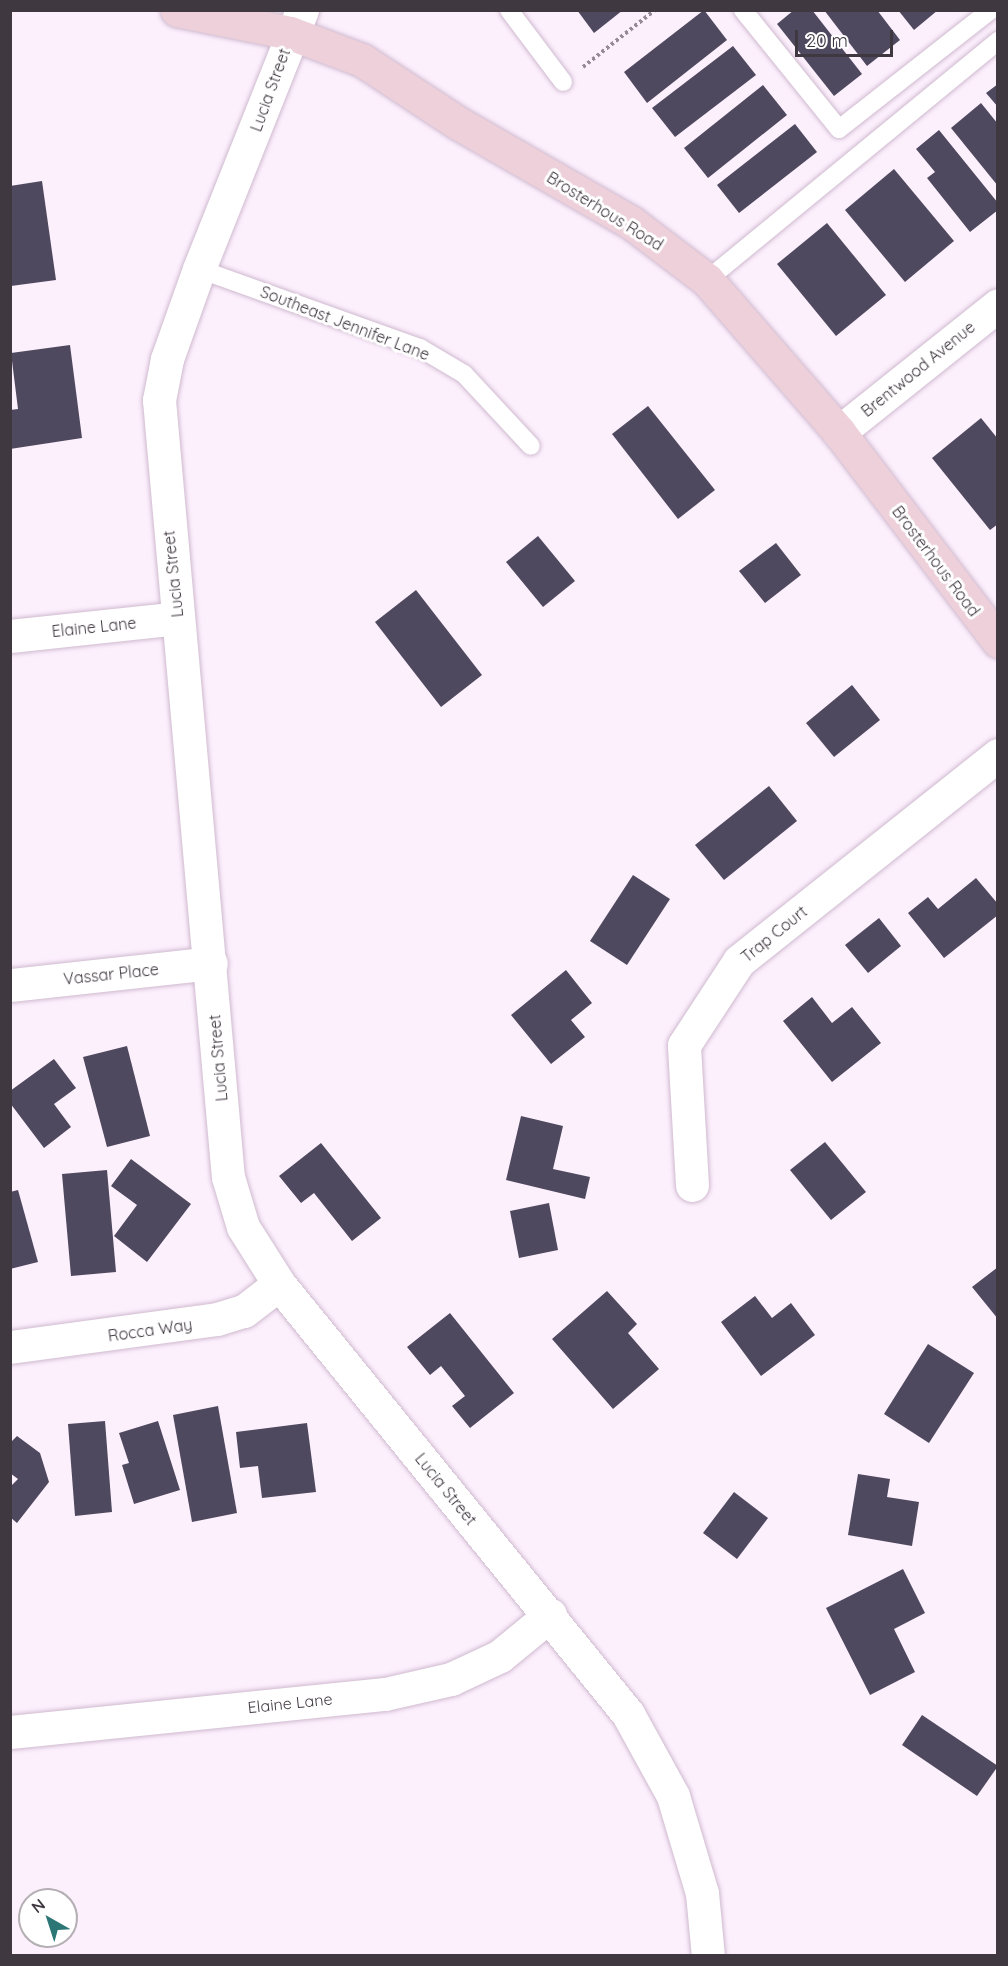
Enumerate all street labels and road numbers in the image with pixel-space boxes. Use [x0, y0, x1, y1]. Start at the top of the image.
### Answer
street label: Lucia Street [246, 46, 294, 134]
street label: Brosterhous Road [543, 168, 667, 254]
street label: Southeast Jennifer Lane [258, 282, 432, 364]
street label: Brentwood Avenue [857, 317, 979, 421]
street label: Brosterhous Road [888, 502, 984, 620]
street label: Lucia Street [159, 530, 187, 618]
street label: Elaine Lane [51, 613, 137, 641]
street label: Trap Court [737, 902, 811, 966]
street label: Vassar Place [62, 959, 160, 989]
street label: Lucia Street [205, 1014, 231, 1102]
street label: Rocca Way [107, 1315, 193, 1345]
street label: Lucia Street [411, 1449, 481, 1529]
street label: Elaine Lane [247, 1689, 333, 1717]

